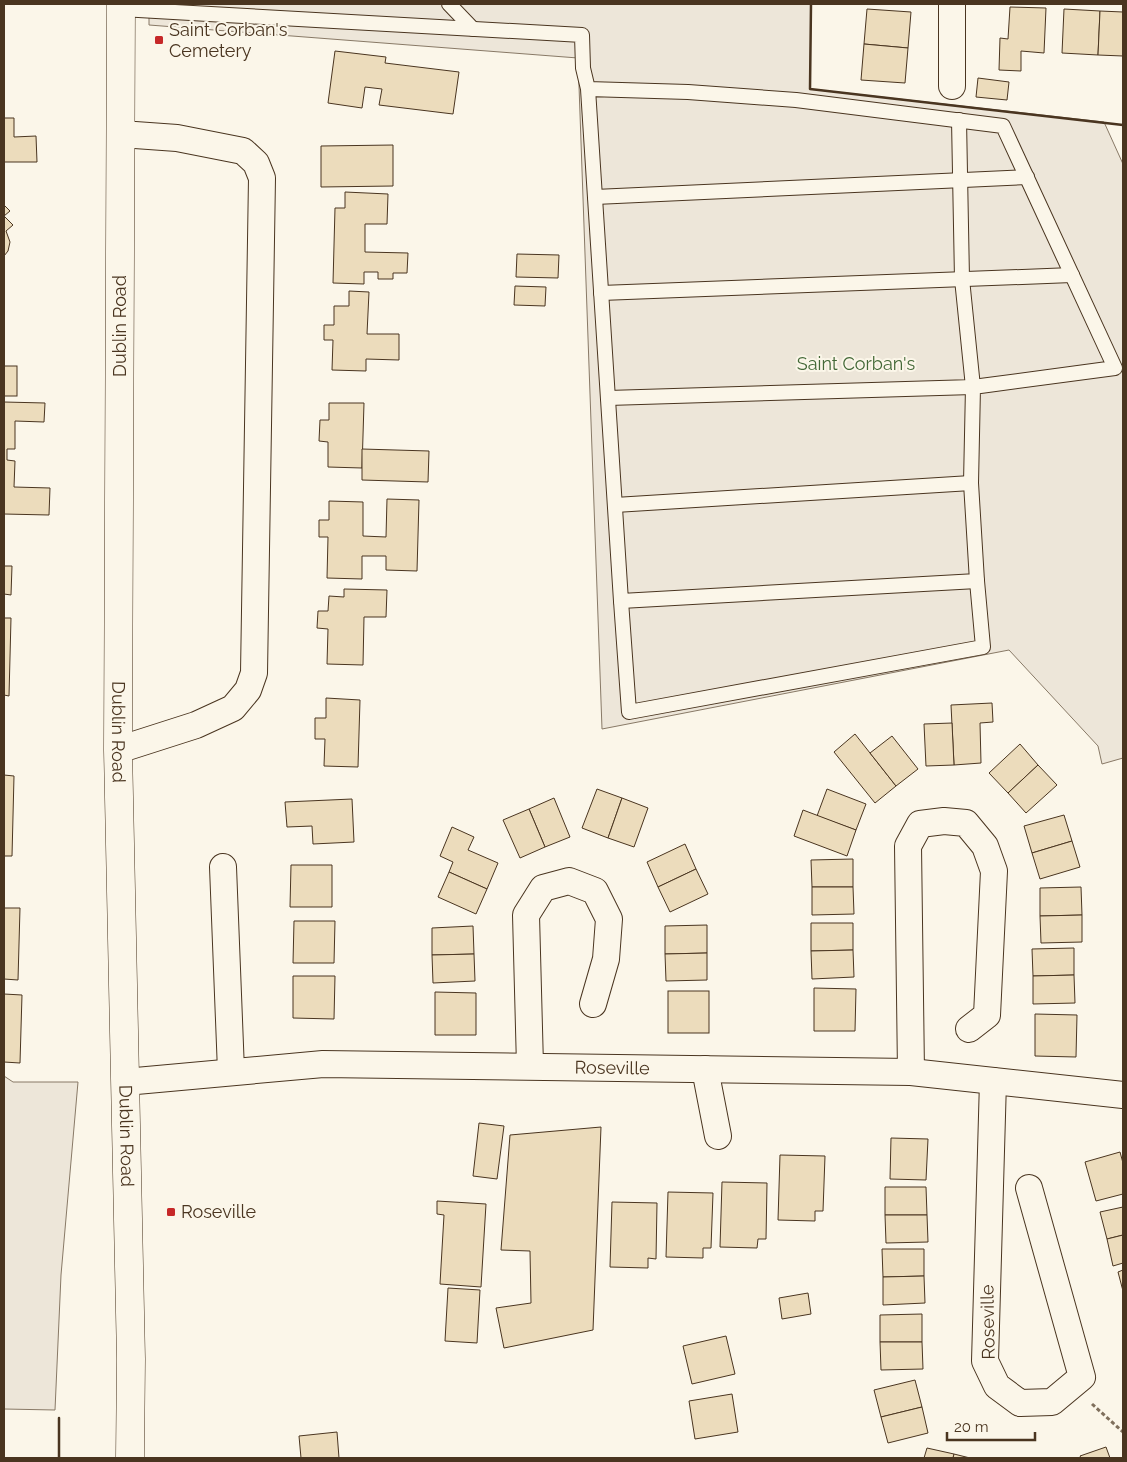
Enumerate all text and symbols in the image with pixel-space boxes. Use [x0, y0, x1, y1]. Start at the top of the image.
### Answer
place label: Saint Corban's Cemetery [169, 19, 288, 61]
marker: Saint Corban's Cemetery [153, 34, 165, 46]
street label: Dublin Road [109, 275, 130, 377]
park label: Saint Corban's [797, 353, 915, 374]
street label: Dublin Road [108, 681, 130, 783]
street label: Roseville [574, 1056, 650, 1078]
street label: Dublin Road [115, 1085, 138, 1187]
place label: Roseville [181, 1201, 256, 1222]
marker: Roseville [165, 1206, 177, 1218]
street label: Roseville [976, 1284, 999, 1360]
scale bar [947, 1410, 1034, 1442]
text: 20 m [954, 1418, 989, 1436]

